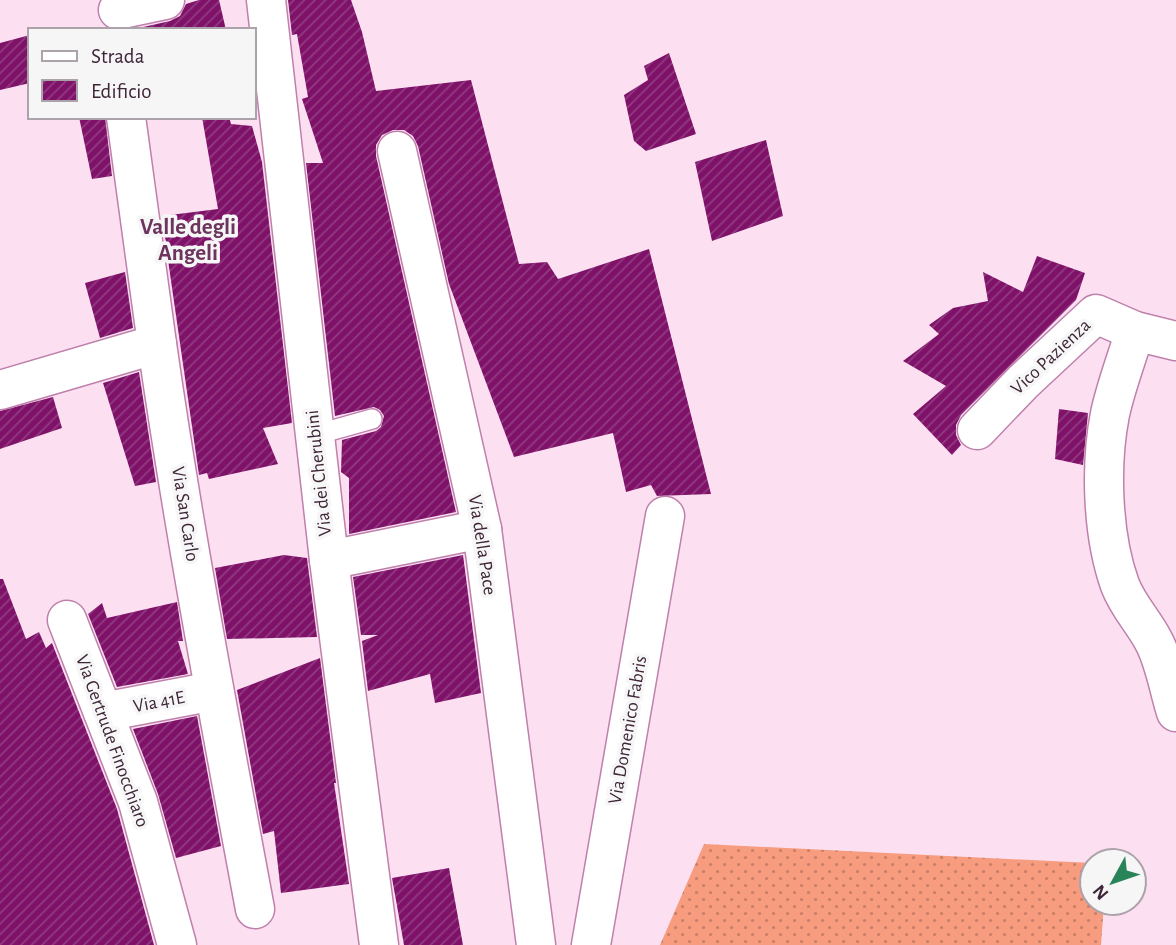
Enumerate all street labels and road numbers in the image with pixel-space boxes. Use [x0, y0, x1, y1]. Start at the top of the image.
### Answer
street label: Vico Pazienza [1008, 316, 1095, 398]
street label: Via dei Cherubini [303, 409, 335, 537]
street label: Via San Carlo [168, 465, 202, 563]
street label: Via della Pace [465, 493, 499, 597]
street label: Via Gertrude Finocchiaro [72, 652, 152, 830]
street label: Via Domenico Fabris [606, 654, 650, 806]
street label: Via 41E [132, 688, 186, 716]

